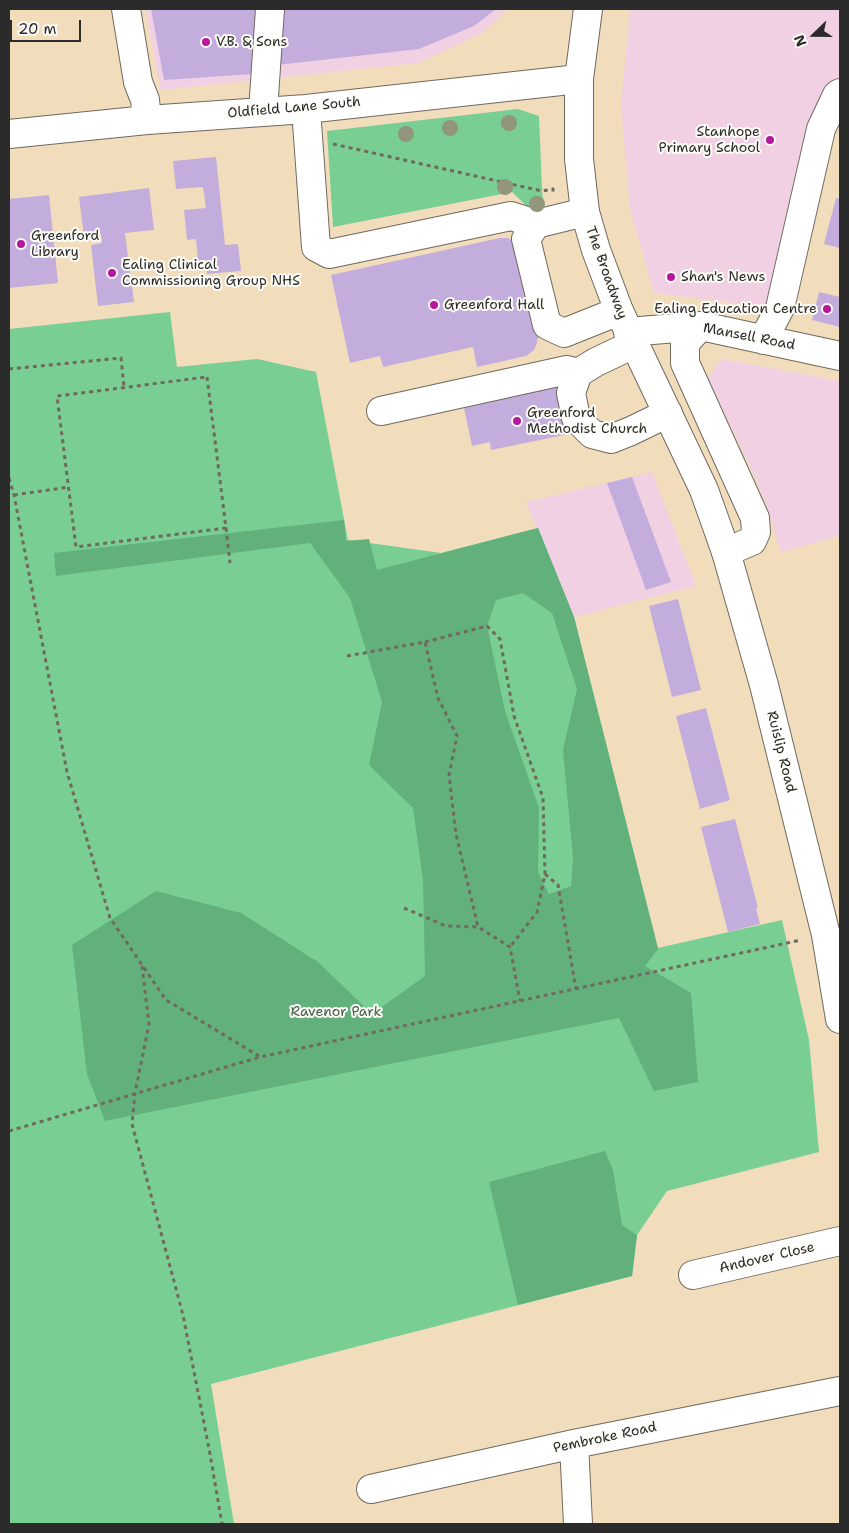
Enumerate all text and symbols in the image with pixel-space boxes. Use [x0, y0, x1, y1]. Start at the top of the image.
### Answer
scale bar [12, 10, 84, 42]
north arrow [789, 10, 839, 60]
text: 20 m [18, 19, 57, 39]
text: N [790, 32, 811, 49]
place label: V.B. & Sons [216, 34, 288, 50]
marker: V.B. & Sons [200, 36, 212, 48]
street label: Oldfield Lane South [227, 94, 361, 122]
place label: Stanhope Primary School [659, 124, 760, 156]
marker: Stanhope Primary School [764, 134, 776, 146]
street label: The Broadway [581, 224, 631, 322]
place label: Greenford Library [31, 228, 99, 260]
marker: Greenford Library [15, 238, 27, 250]
place label: Ealing Clinical Commissioning Group NHS [122, 257, 300, 290]
marker: Ealing Clinical Commissioning Group NHS [106, 267, 118, 279]
place label: Shan's News [681, 269, 765, 285]
marker: Shan's News [665, 271, 677, 283]
place label: Greenford Hall [444, 297, 544, 313]
marker: Greenford Hall [428, 299, 440, 311]
place label: Ealing Education Centre [654, 301, 817, 317]
marker: Ealing Education Centre [821, 303, 833, 315]
street label: Mansell Road [702, 320, 796, 354]
place label: Greenford Methodist Church [527, 405, 647, 438]
marker: Greenford Methodist Church [511, 415, 523, 427]
street label: Ruislip Road [763, 709, 799, 795]
park label: Ravenor Park [291, 1004, 381, 1020]
street label: Andover Close [718, 1239, 816, 1277]
street label: Pembroke Road [552, 1419, 658, 1457]

